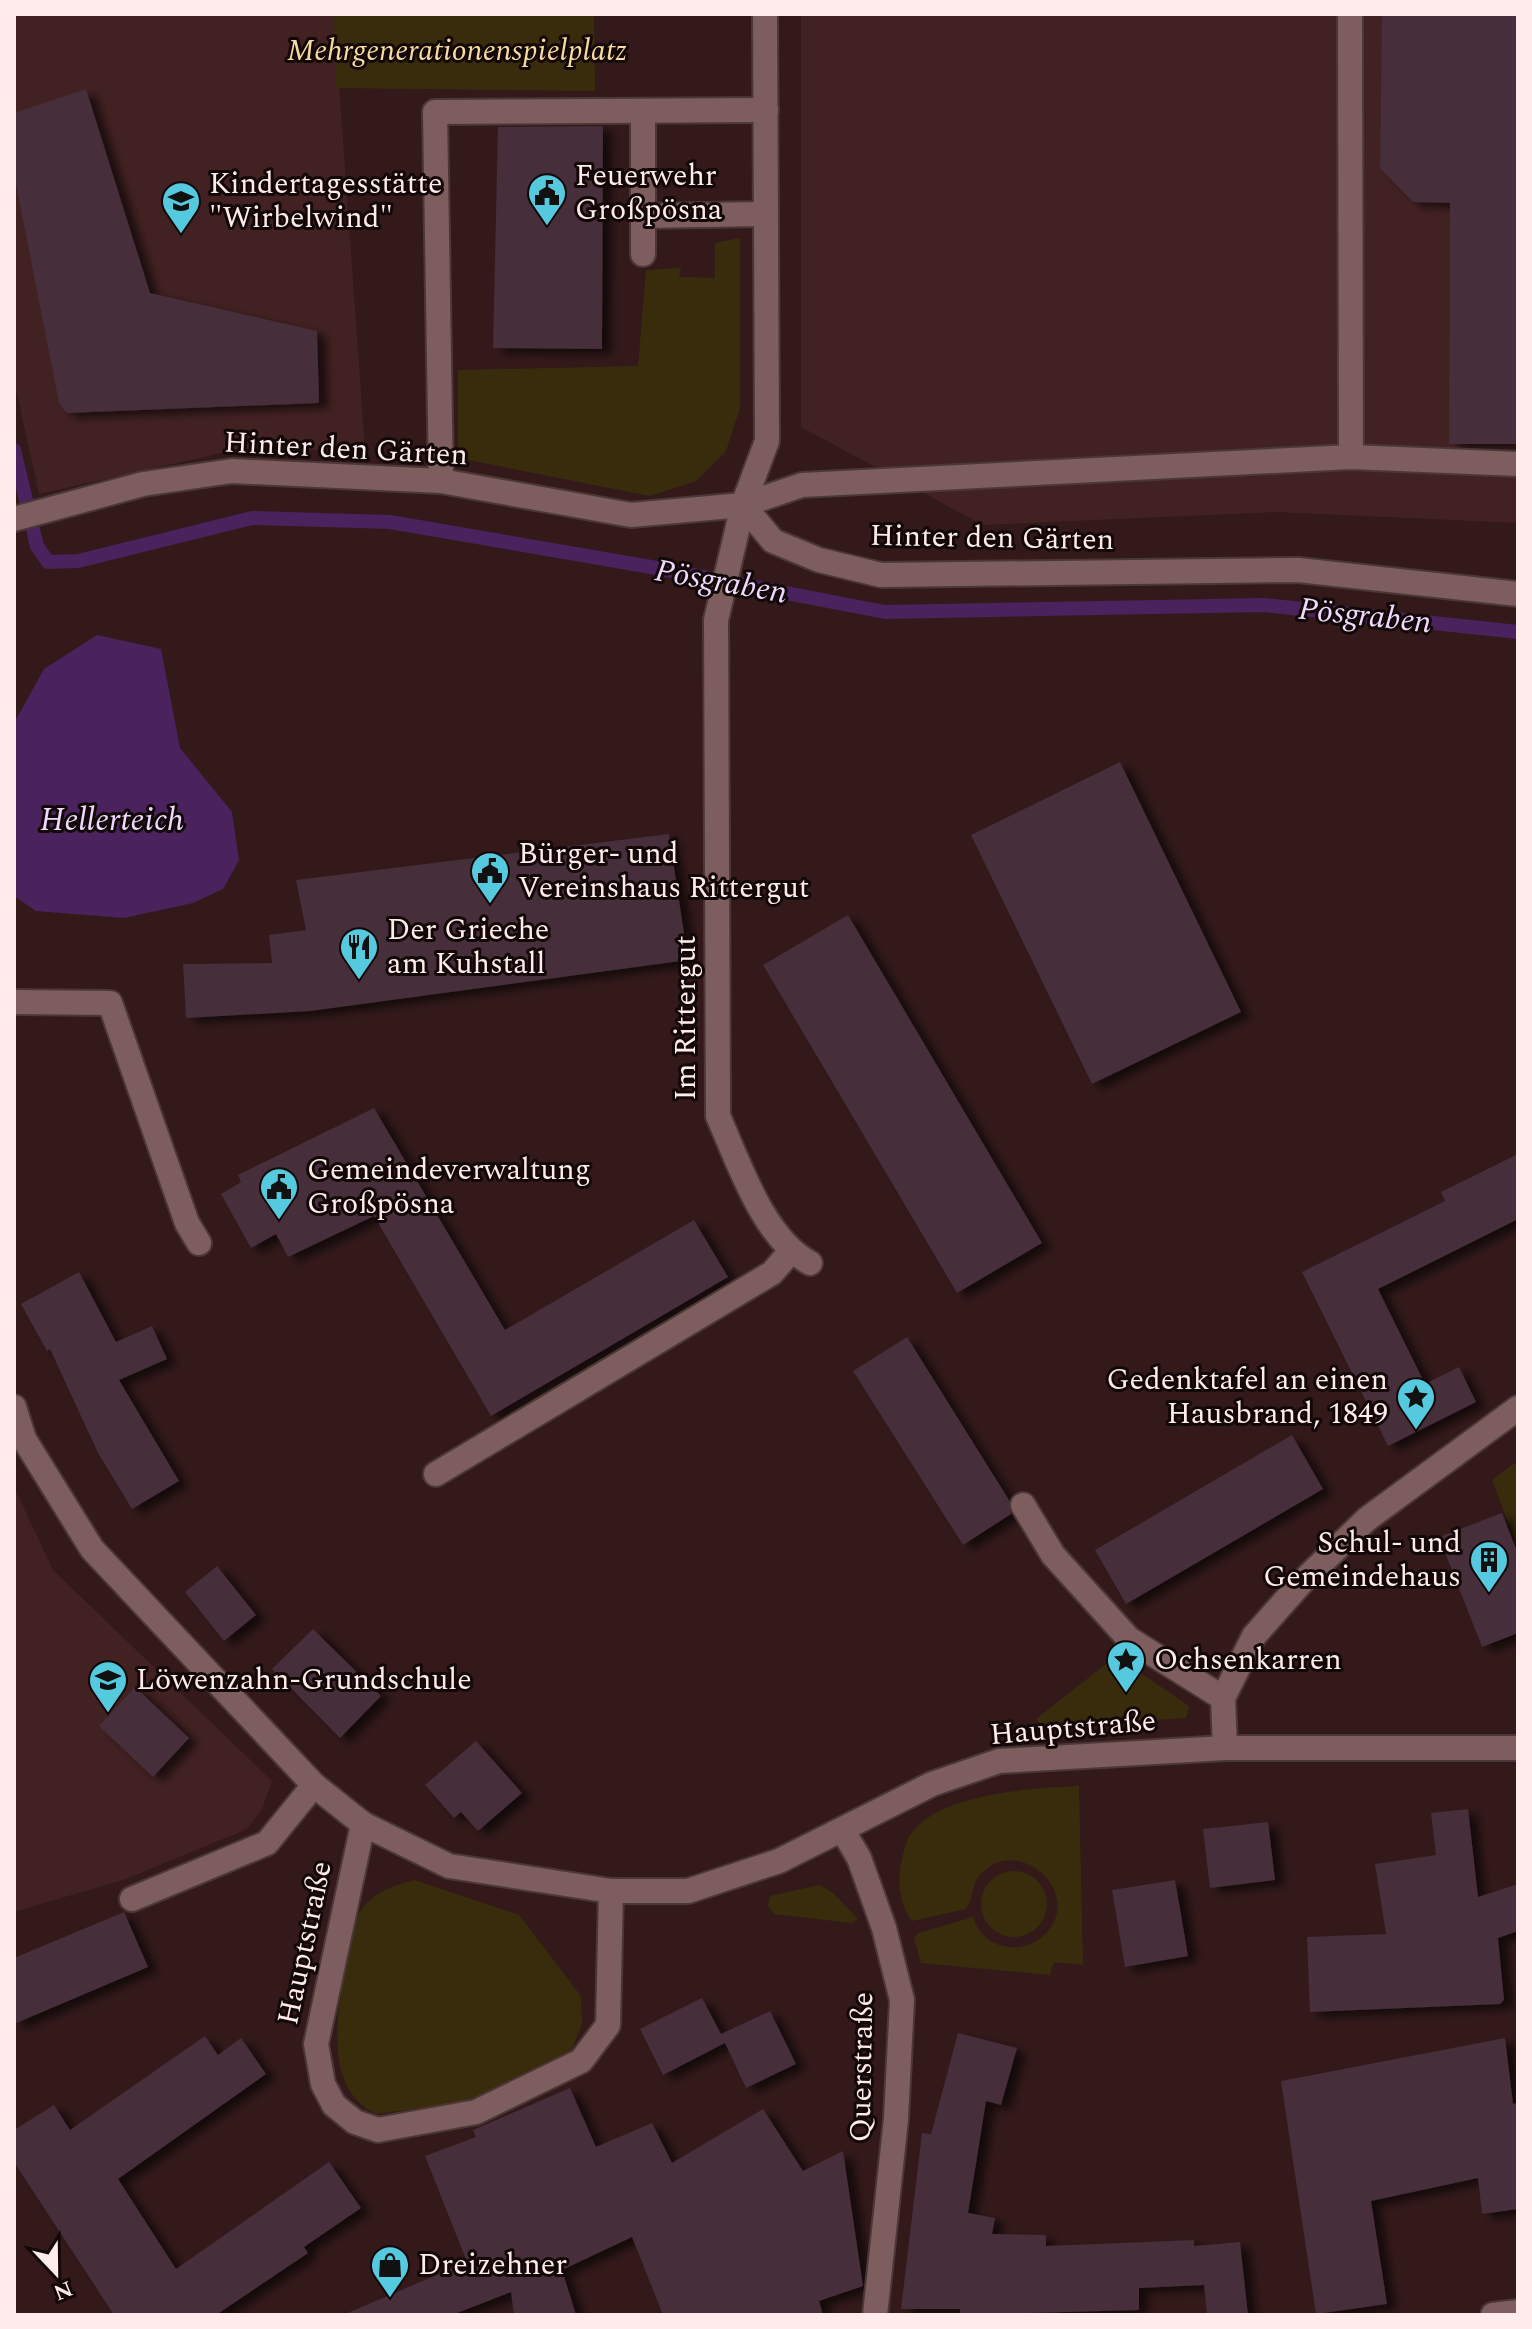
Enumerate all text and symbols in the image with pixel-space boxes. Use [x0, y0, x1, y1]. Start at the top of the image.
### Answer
park label: Mehrgenerationenspielplatz [287, 28, 627, 74]
place label: Feuerwehr Großpösna [575, 153, 723, 233]
place label: Kindertagesstätte "Wirbelwind" [209, 161, 442, 241]
public building icon: Feuerwehr Großpösna [526, 172, 568, 227]
school or university icon: Kindertagesstätte "Wirbelwind" [160, 180, 202, 235]
street label: Hinter den Gärten [223, 420, 469, 478]
street label: Hinter den Gärten [870, 513, 1114, 563]
water label: Pösgraben [651, 546, 791, 618]
water label: Pösgraben [1296, 585, 1434, 647]
water label: Hellerteich [40, 796, 184, 845]
place label: Bürger- und Vereinshaus Rittergut [518, 831, 809, 911]
public building icon: Bürger- und Vereinshaus Rittergut [469, 850, 511, 905]
place label: Der Grieche am Kuhstall [387, 907, 549, 987]
restaurant icon: Der Grieche am Kuhstall [338, 926, 380, 981]
street label: Im Rittergut [663, 935, 709, 1101]
place label: Gemeindeverwaltung Großpösna [307, 1147, 591, 1227]
public building icon: Gemeindeverwaltung Großpösna [258, 1166, 300, 1221]
place label: Gedenktafel an einen Hausbrand, 1849 [1106, 1357, 1388, 1437]
place icon: Gedenktafel an einen Hausbrand, 1849 [1395, 1376, 1437, 1431]
place label: Schul- und Gemeindehaus [1263, 1520, 1461, 1600]
building icon: Schul- und Gemeindehaus [1468, 1539, 1510, 1594]
place label: Ochsenkarren [1154, 1637, 1342, 1683]
place icon: Ochsenkarren [1105, 1639, 1147, 1694]
place label: Löwenzahn-Grundschule [136, 1657, 472, 1703]
school or university icon: Löwenzahn-Grundschule [87, 1659, 129, 1714]
street label: Hauptstraße [988, 1698, 1158, 1758]
street label: Hauptstraße [265, 1857, 345, 2029]
street label: Querstraße [838, 1991, 886, 2143]
north arrow [16, 2233, 96, 2313]
place label: Dreizehner [418, 2242, 567, 2288]
shop icon: Dreizehner [369, 2244, 411, 2299]
text: N [48, 2271, 77, 2309]

